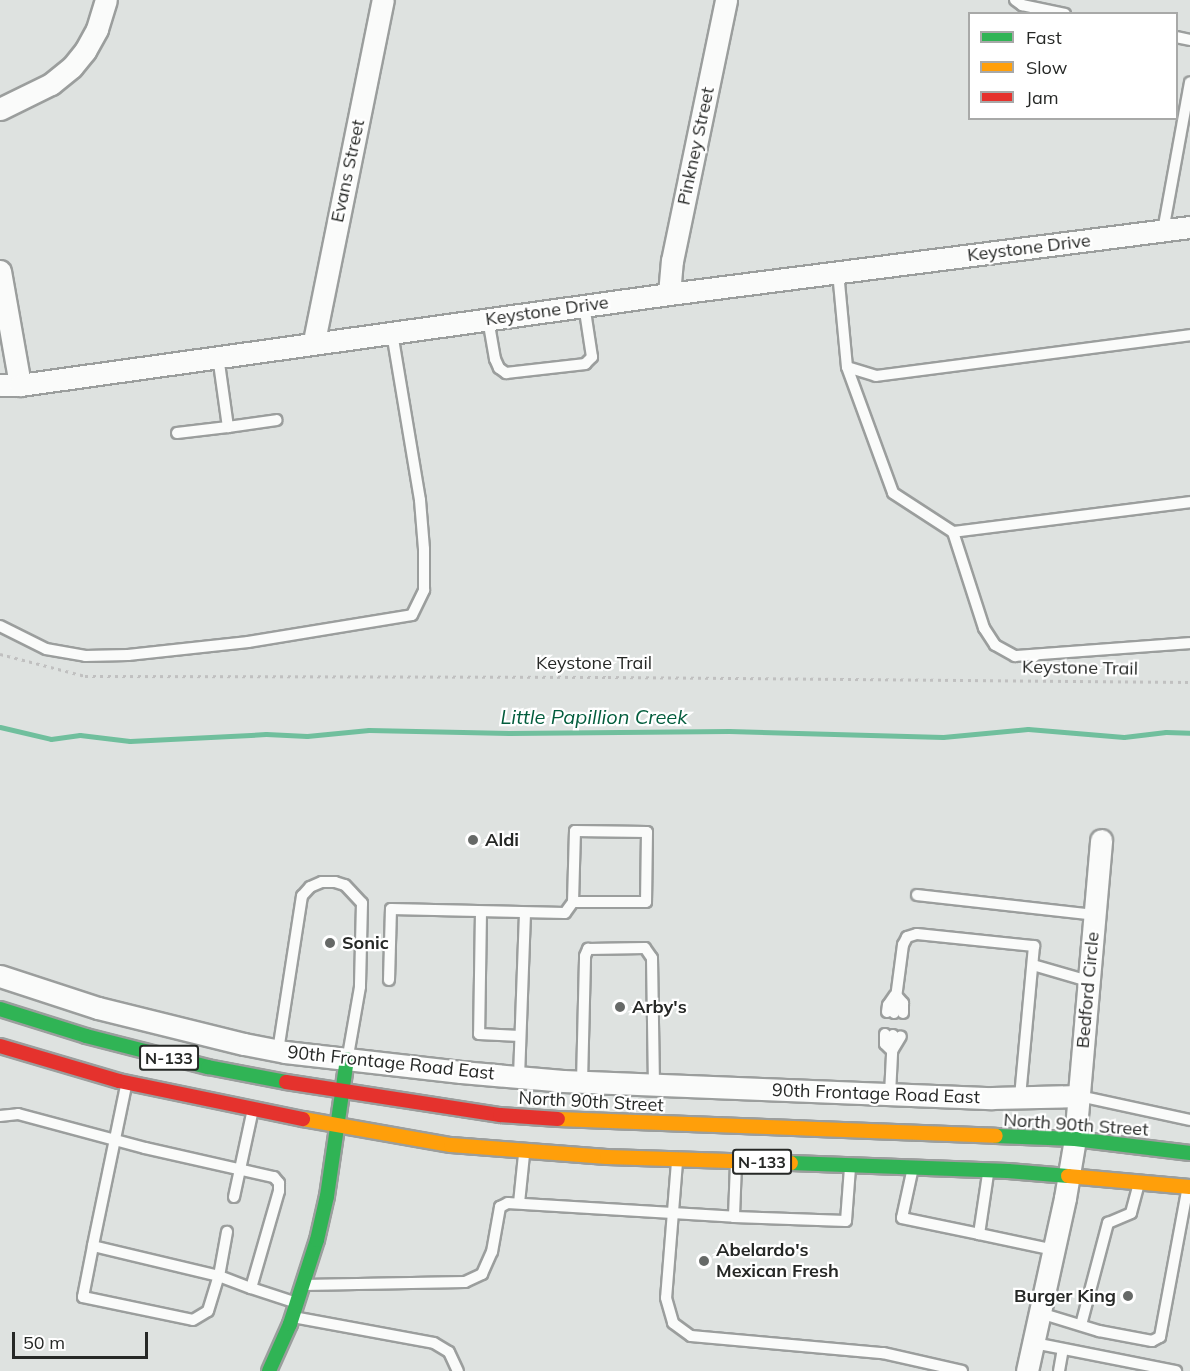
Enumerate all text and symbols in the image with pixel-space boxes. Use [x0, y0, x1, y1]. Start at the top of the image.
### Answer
legend [968, 12, 1178, 120]
text: Fast [1026, 26, 1062, 49]
text: Slow [1026, 56, 1067, 79]
street label: Pinkney Street [673, 85, 719, 207]
text: Jam [1026, 86, 1059, 109]
street label: Evans Street [327, 118, 369, 224]
street label: Keystone Drive [966, 230, 1092, 266]
street label: Keystone Drive [484, 292, 610, 330]
street label: Keystone Trail [536, 652, 652, 674]
street label: Keystone Trail [1022, 656, 1138, 680]
water label: Little Papillion Creek [500, 704, 688, 728]
place label: Aldi [485, 829, 519, 851]
marker: Aldi [466, 833, 480, 847]
street label: Bedford Circle [1072, 931, 1104, 1049]
place label: Sonic [342, 932, 389, 954]
marker: Sonic [323, 936, 337, 950]
place label: Arby's [632, 996, 687, 1018]
marker: Arby's [613, 1000, 627, 1014]
street label: 90th Frontage Road East [286, 1041, 496, 1085]
road number: N-133 [139, 1045, 199, 1071]
street label: 90th Frontage Road East [772, 1080, 980, 1108]
street label: North 90th Street [518, 1087, 664, 1117]
street label: North 90th Street [1003, 1109, 1149, 1141]
road number: N-133 [732, 1149, 792, 1175]
place label: Abelardo's Mexican Fresh [716, 1240, 839, 1282]
marker: Abelardo's Mexican Fresh [697, 1254, 711, 1268]
place label: Burger King [1014, 1285, 1116, 1307]
marker: Burger King [1121, 1289, 1135, 1303]
scale bar [15, 1320, 152, 1358]
text: 50 m [23, 1331, 65, 1354]

